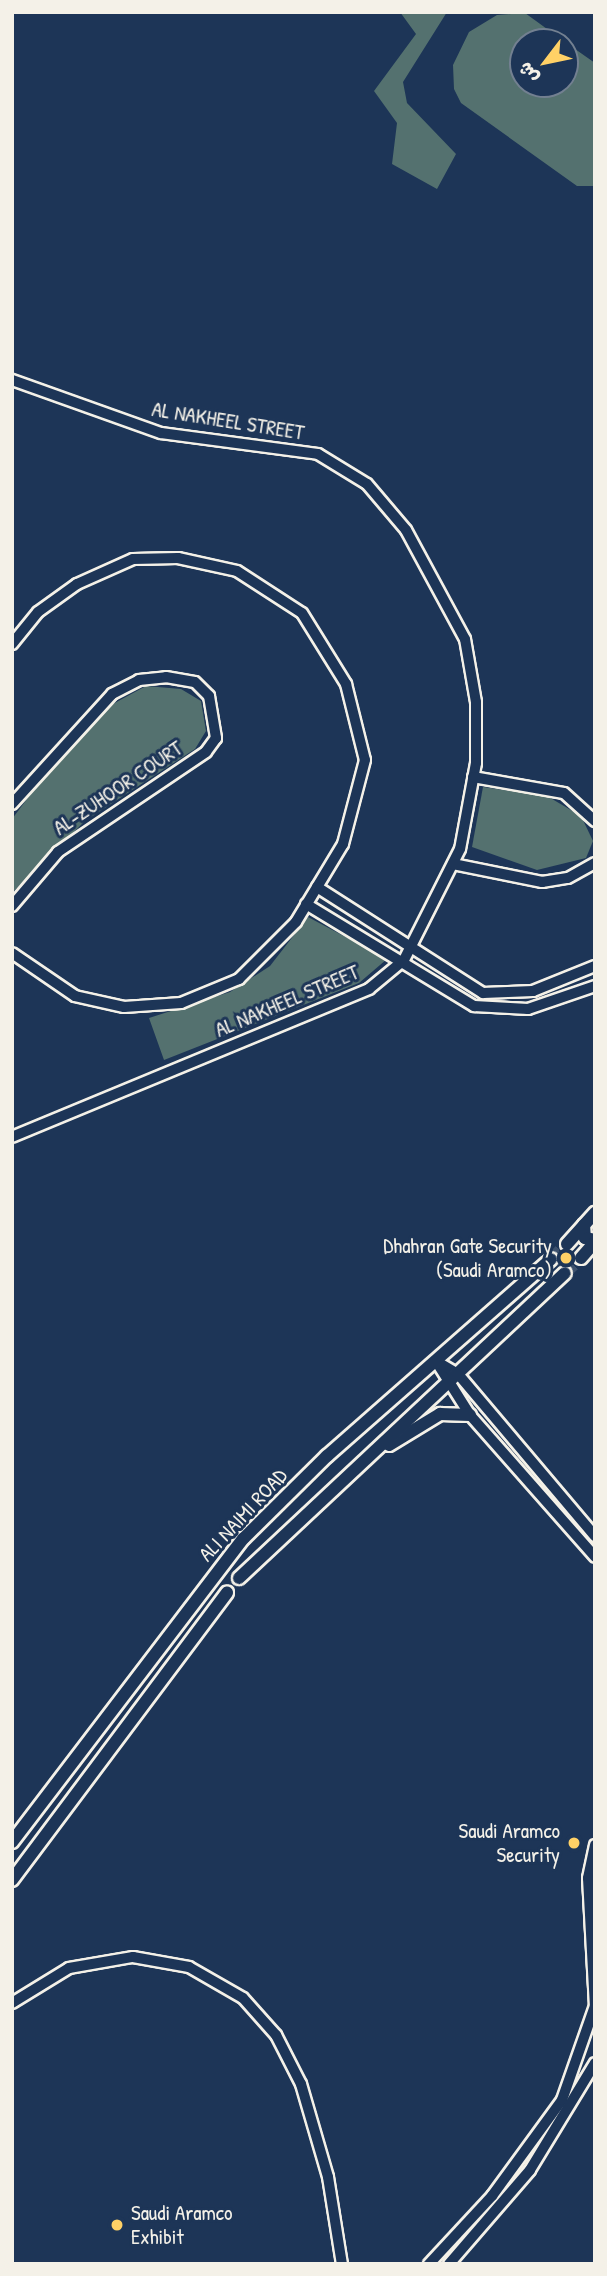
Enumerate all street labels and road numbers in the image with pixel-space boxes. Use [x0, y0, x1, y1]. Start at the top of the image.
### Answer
street label: AL NAKHEEL STREET [150, 397, 306, 445]
street label: AL-ZUHOOR COURT [49, 736, 187, 840]
street label: AL NAKHEEL STREET [211, 959, 363, 1043]
street label: ALI NAIMI ROAD [194, 1463, 292, 1567]

